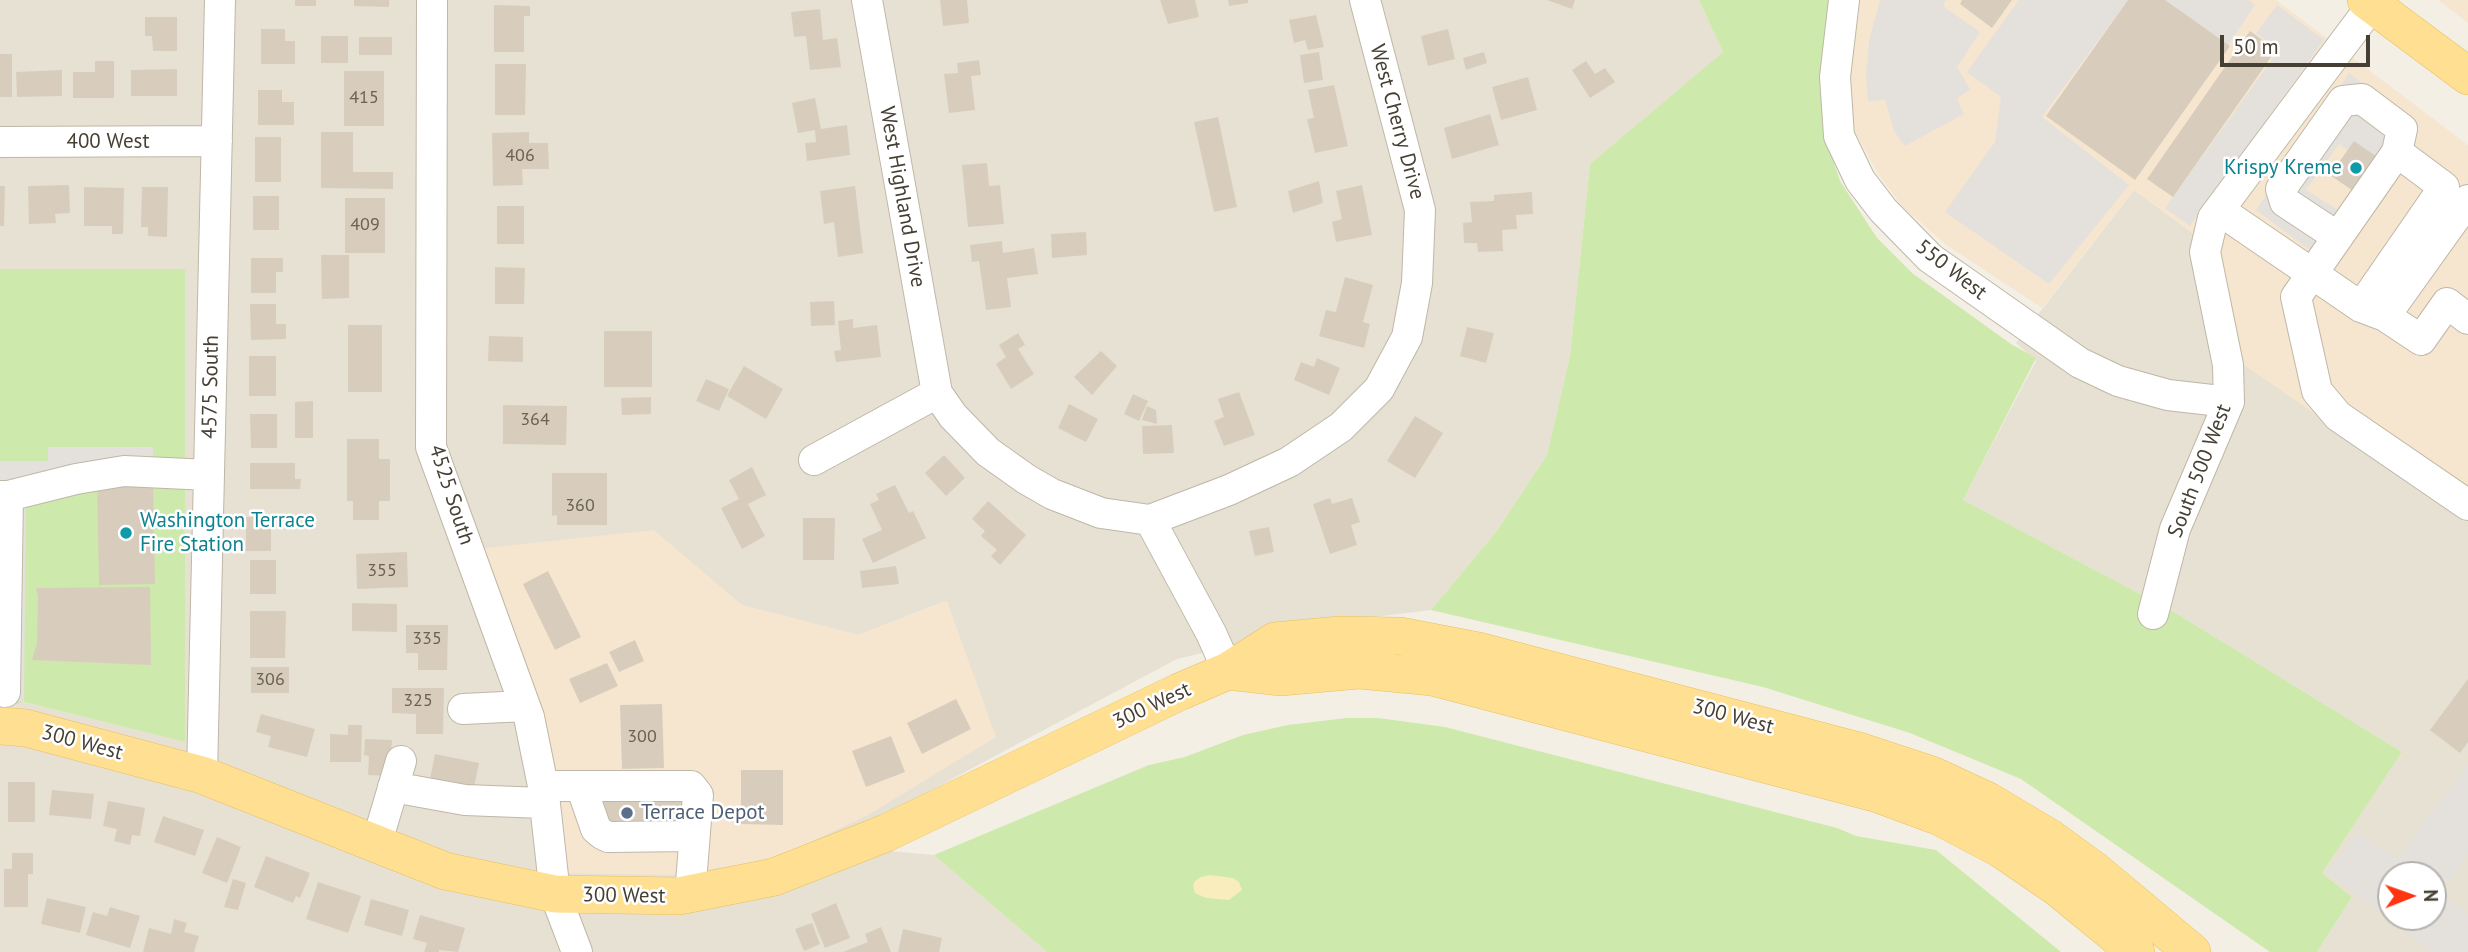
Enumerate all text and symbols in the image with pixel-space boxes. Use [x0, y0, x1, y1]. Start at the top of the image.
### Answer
scale bar [2223, 21, 2374, 65]
text: 50 m [2233, 33, 2279, 60]
street label: West Cherry Drive [1364, 42, 1430, 202]
house number: 415 [349, 87, 379, 109]
street label: West Highland Drive [874, 105, 930, 289]
street label: 400 West [66, 129, 150, 155]
house number: 406 [505, 145, 535, 167]
place label: Krispy Kreme [2224, 155, 2342, 181]
marker: Krispy Kreme [2348, 160, 2364, 176]
house number: 409 [350, 214, 380, 236]
street label: 550 West [1911, 234, 1991, 306]
street label: 4575 South [197, 335, 225, 439]
street label: South 500 West [2163, 401, 2237, 541]
house number: 364 [520, 409, 550, 431]
street label: 4525 South [423, 442, 479, 548]
house number: 360 [565, 495, 595, 517]
place label: Washington Terrace Fire Station [140, 508, 315, 558]
marker: Washington Terrace Fire Station [118, 525, 134, 541]
house number: 355 [367, 560, 397, 582]
house number: 335 [412, 628, 442, 650]
house number: 306 [255, 669, 285, 691]
street label: 300 West [1109, 677, 1195, 735]
house number: 325 [403, 690, 433, 712]
street label: 300 West [1690, 694, 1776, 740]
street label: 300 West [39, 720, 125, 766]
house number: 300 [627, 726, 657, 748]
place label: Terrace Depot [641, 800, 765, 826]
marker: Terrace Depot [619, 805, 635, 821]
north arrow [2377, 861, 2447, 931]
street label: 300 West [582, 883, 666, 909]
text: N [2419, 889, 2443, 902]

